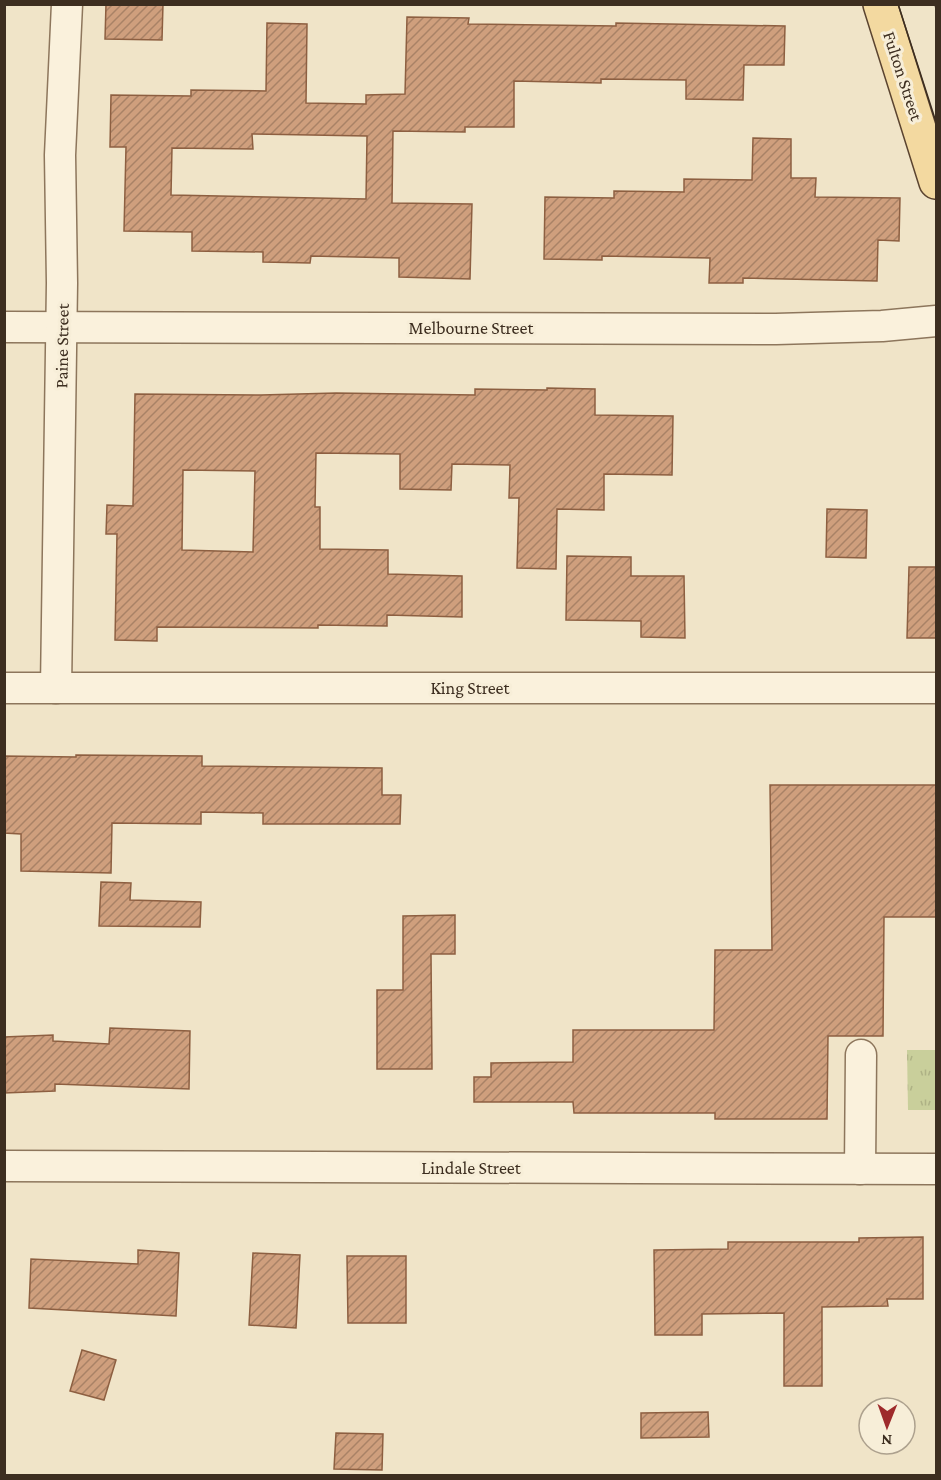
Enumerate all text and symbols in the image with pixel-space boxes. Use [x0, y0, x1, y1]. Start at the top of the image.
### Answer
street label: Fulton Street [879, 29, 927, 124]
street label: Paine Street [51, 302, 73, 389]
street label: Melbourne Street [409, 318, 534, 338]
street label: King Street [431, 678, 511, 698]
street label: Lindale Street [421, 1158, 522, 1178]
north arrow [857, 1396, 917, 1456]
text: N [881, 1432, 892, 1449]

